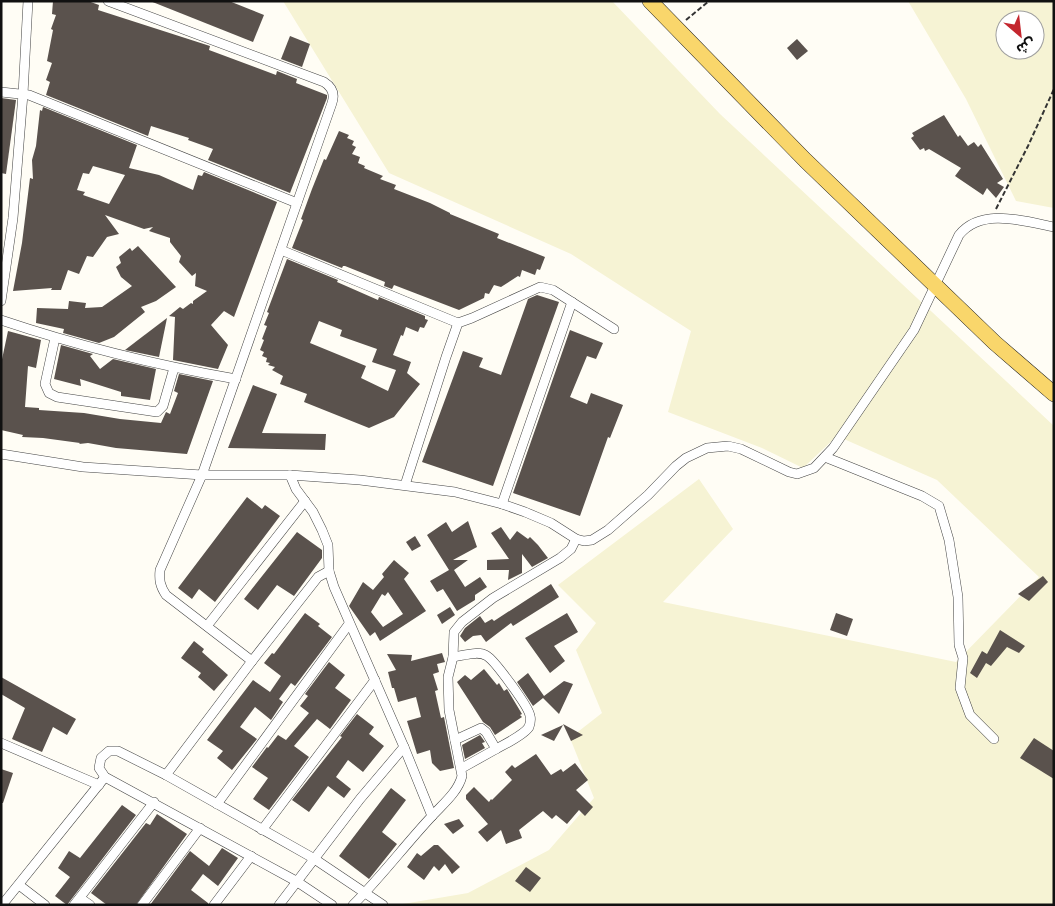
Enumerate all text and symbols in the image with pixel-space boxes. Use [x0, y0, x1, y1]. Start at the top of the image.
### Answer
north arrow [995, 10, 1045, 60]
text: ش [1013, 34, 1039, 60]

